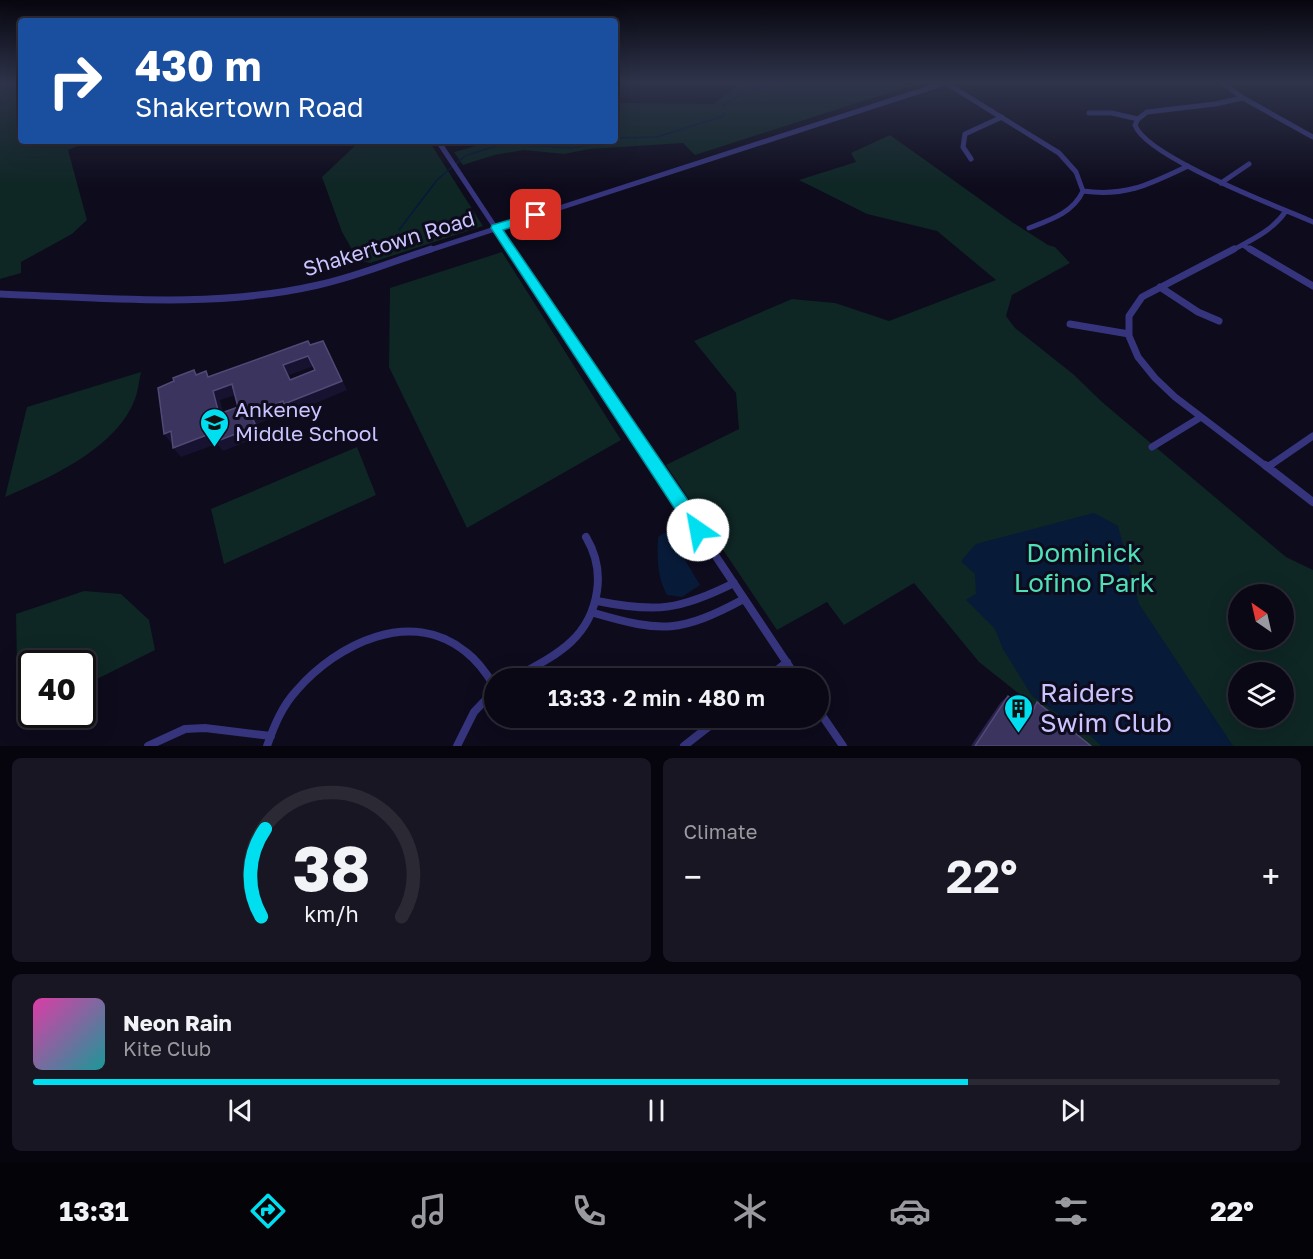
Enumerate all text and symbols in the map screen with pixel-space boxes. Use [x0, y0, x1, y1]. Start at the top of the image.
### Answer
text: 430 m [135, 40, 261, 90]
icon: right [36, 42, 114, 120]
text: Shakertown Road [135, 91, 364, 123]
pin [510, 189, 561, 240]
icon: arrive [519, 198, 552, 231]
street label: Shakertown Road [300, 205, 478, 281]
place label: Ankeney Middle School [235, 396, 378, 446]
school or university icon: Ankeney Middle School [198, 406, 230, 448]
position arrow [666, 498, 730, 562]
park label: Dominick Lofino Park [1014, 537, 1155, 598]
north arrow [1228, 584, 1294, 650]
map controls [1228, 584, 1294, 728]
speed limit sign: 40 [18, 650, 96, 728]
button: layers [1228, 662, 1294, 728]
place label: Raiders Swim Club [1040, 677, 1172, 738]
text: 13:33 · 2 min · 480 m [548, 684, 765, 711]
building icon: Raiders Swim Club [1003, 692, 1035, 734]
text: Climate [684, 819, 757, 843]
text: 38 [292, 830, 370, 905]
text: 22° [946, 849, 1017, 903]
text: − [684, 857, 702, 896]
text: + [1262, 857, 1280, 896]
text: km/h [304, 901, 359, 927]
text: Neon Rain [123, 1009, 232, 1036]
text: Kite Club [123, 1036, 211, 1060]
icon: previous [224, 1094, 257, 1127]
icon: pause [640, 1094, 673, 1127]
icon: next [1056, 1094, 1089, 1127]
icon: directions [247, 1190, 289, 1232]
icon: music [408, 1190, 450, 1232]
icon: phone [568, 1190, 610, 1232]
icon: climate [729, 1190, 771, 1232]
icon: car [889, 1190, 931, 1232]
icon: filters [1050, 1190, 1092, 1232]
text: 13:31 [59, 1195, 129, 1227]
text: 22° [1210, 1195, 1254, 1227]

